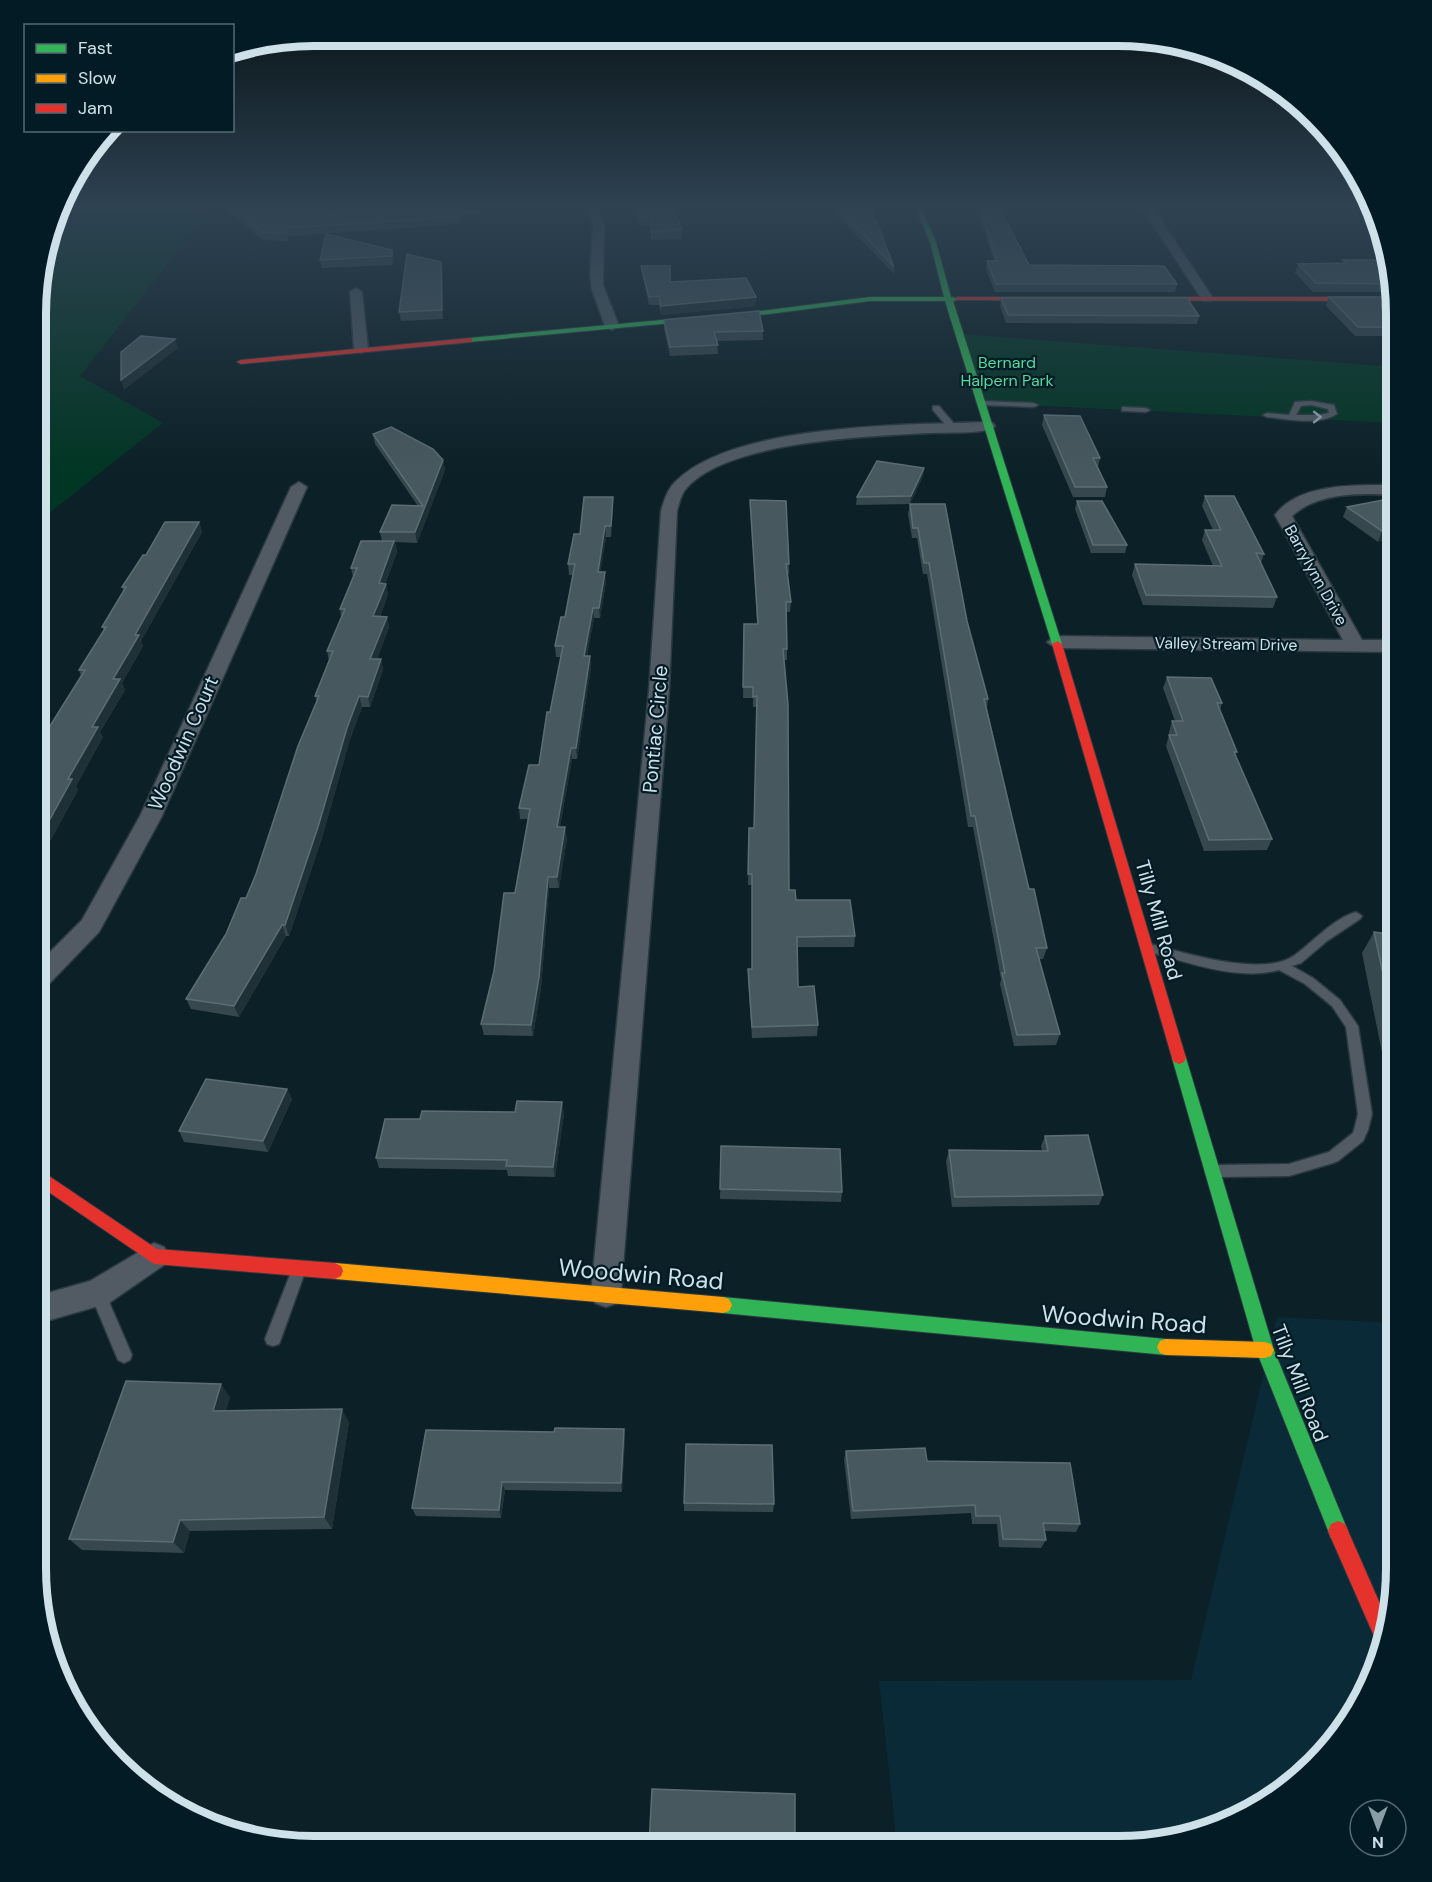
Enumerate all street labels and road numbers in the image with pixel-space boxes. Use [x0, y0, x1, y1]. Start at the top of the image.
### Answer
street label: Barrylynn Drive [1280, 521, 1352, 629]
street label: Valley Stream Drive [1154, 632, 1298, 656]
street label: Pontiac Circle [636, 664, 674, 794]
street label: Woodwin Court [142, 672, 224, 814]
street label: Tilly Mill Road [1129, 857, 1189, 983]
street label: Woodwin Road [557, 1251, 725, 1297]
street label: Woodwin Road [1040, 1298, 1208, 1340]
street label: Tilly Mill Road [1266, 1321, 1334, 1445]

